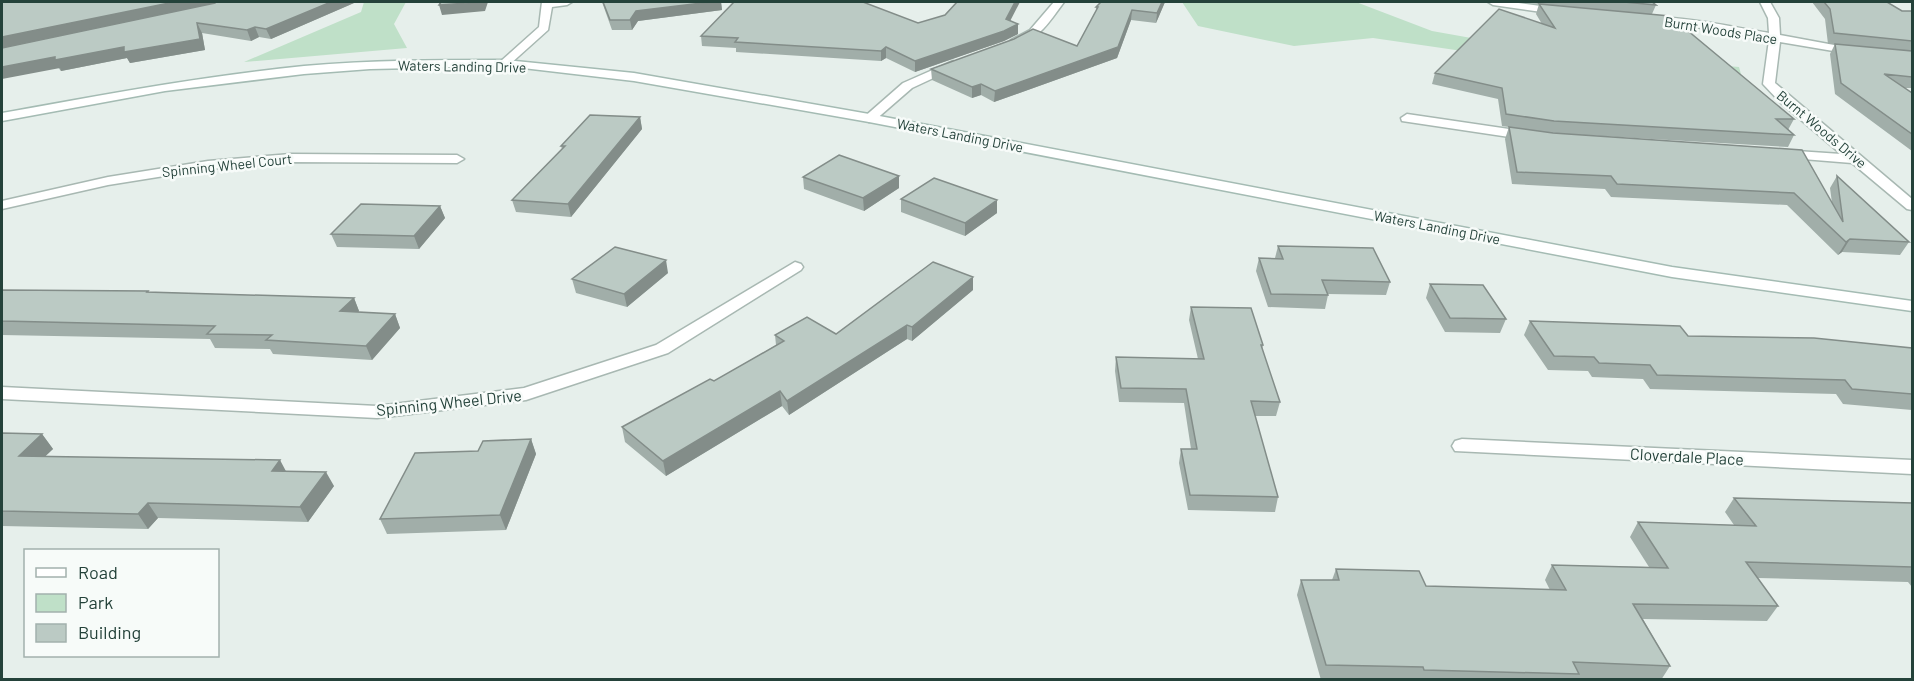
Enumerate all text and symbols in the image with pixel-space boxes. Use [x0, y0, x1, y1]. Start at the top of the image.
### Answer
street label: Burnt Woods Place [1663, 13, 1779, 47]
street label: Waters Landing Drive [398, 56, 526, 76]
street label: Burnt Woods Drive [1774, 87, 1870, 171]
street label: Waters Landing Drive [895, 114, 1025, 156]
street label: Spinning Wheel Court [161, 150, 293, 180]
street label: Waters Landing Drive [1372, 206, 1502, 248]
street label: Spinning Wheel Drive [375, 385, 523, 419]
street label: Cloverdale Place [1630, 444, 1744, 468]
legend [24, 549, 219, 657]
text: Road [78, 561, 118, 583]
text: Park [78, 591, 113, 613]
text: Building [78, 621, 141, 643]

